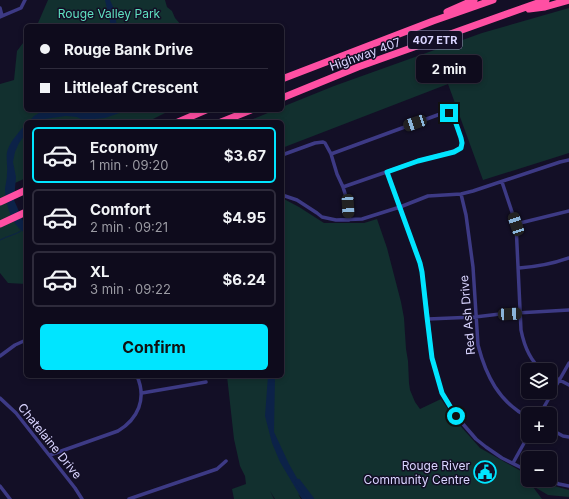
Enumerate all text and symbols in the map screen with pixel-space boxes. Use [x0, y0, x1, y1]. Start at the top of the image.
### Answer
park label: Rouge Valley Park [58, 6, 161, 21]
road number: 407 ETR [408, 31, 462, 49]
street label: Highway 407 [327, 34, 403, 74]
text: Rouge Bank Drive [64, 40, 193, 59]
callout: 2 min [416, 55, 482, 83]
text: 2 min [432, 61, 466, 77]
text: Littleleaf Crescent [64, 78, 198, 97]
route end [440, 104, 458, 122]
car [402, 113, 428, 133]
icon: car [42, 137, 78, 173]
text: Economy [90, 138, 158, 157]
text: $3.67 [224, 146, 266, 165]
text: 1 min · 09:20 [90, 157, 168, 173]
car [341, 194, 355, 218]
icon: car [42, 199, 78, 235]
text: Comfort [90, 200, 151, 219]
text: $4.95 [222, 208, 266, 227]
car [507, 211, 525, 237]
text: 2 min · 09:21 [90, 219, 168, 235]
icon: car [42, 261, 78, 297]
text: XL [90, 262, 110, 281]
text: $6.24 [223, 270, 266, 289]
street label: Red Ash Drive [456, 274, 478, 356]
text: 3 min · 09:22 [90, 281, 171, 297]
car [498, 307, 522, 321]
button: Confirm [40, 324, 268, 370]
map controls [521, 363, 557, 487]
button: layers [521, 363, 557, 399]
street label: Chatelaine Drive [15, 400, 85, 482]
route start [447, 407, 465, 425]
button: + [521, 407, 557, 443]
button: − [521, 451, 557, 487]
place label: Rouge River Community Centre [364, 458, 470, 487]
public building icon: Rouge River Community Centre [472, 459, 498, 485]

